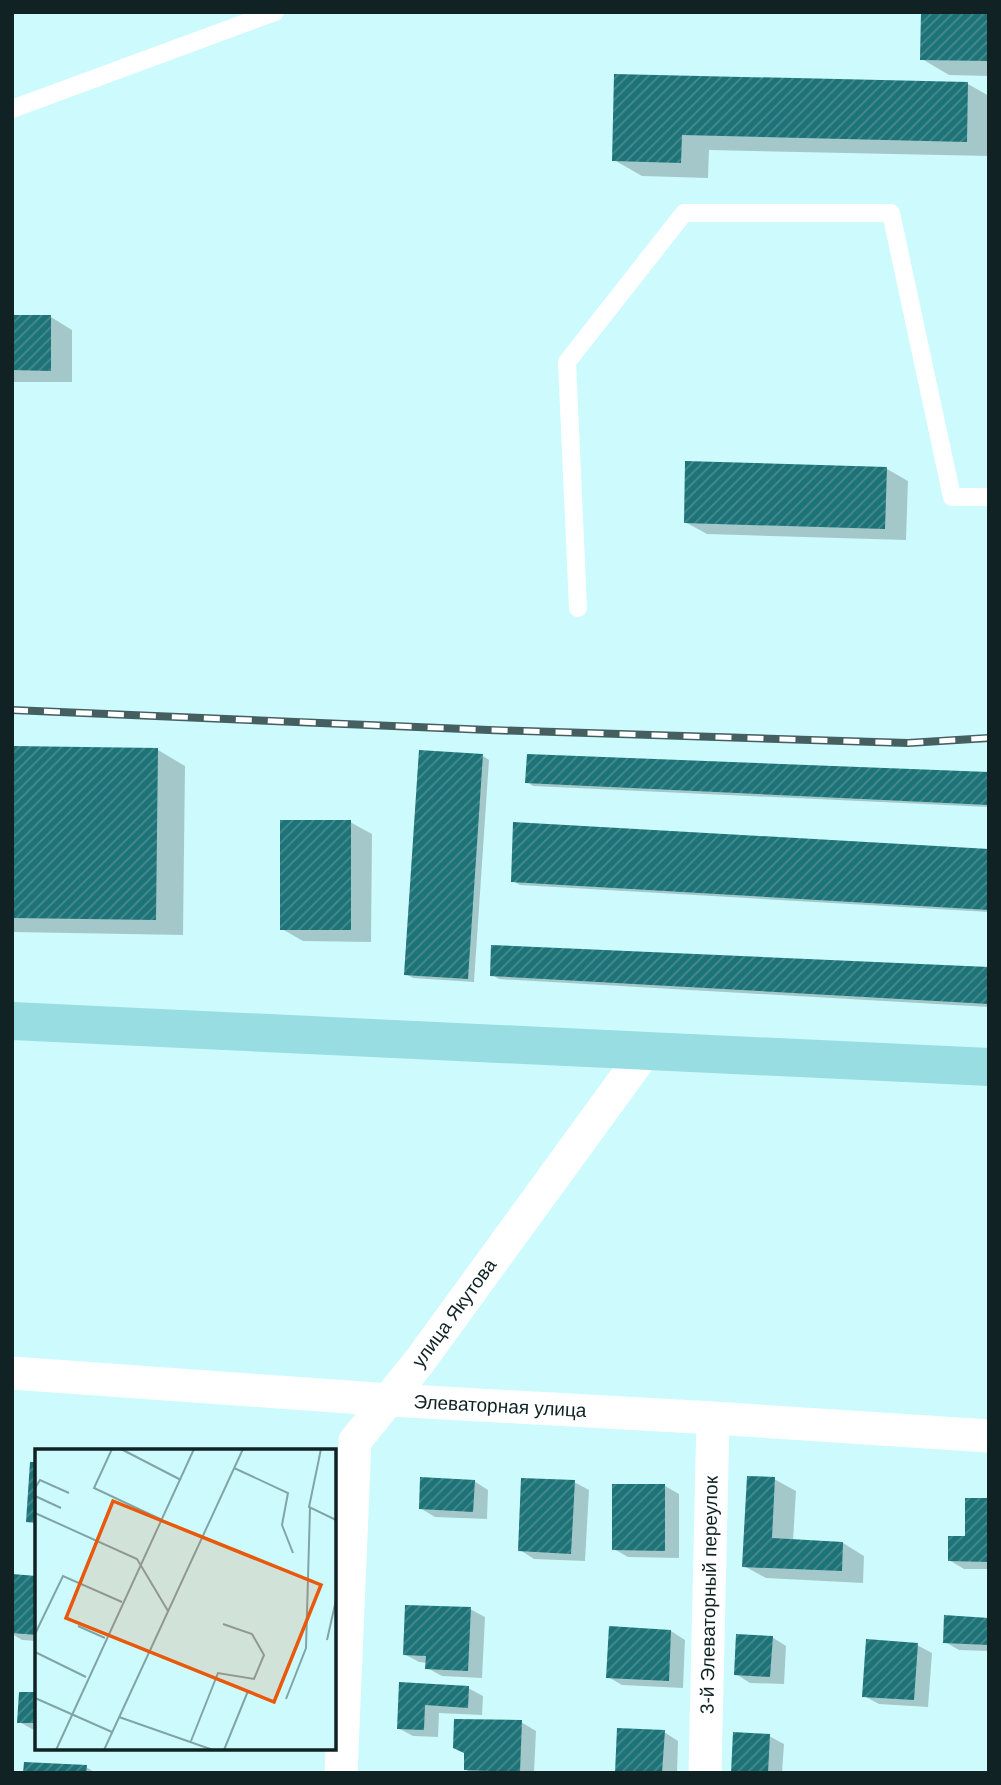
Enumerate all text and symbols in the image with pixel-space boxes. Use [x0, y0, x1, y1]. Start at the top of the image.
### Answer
street label: улица Якутова [408, 1254, 501, 1371]
street label: Элеваторная улица [413, 1391, 587, 1421]
inset map [35, 1449, 336, 1750]
street label: 3-й Элеваторный переулок [696, 1475, 722, 1714]

